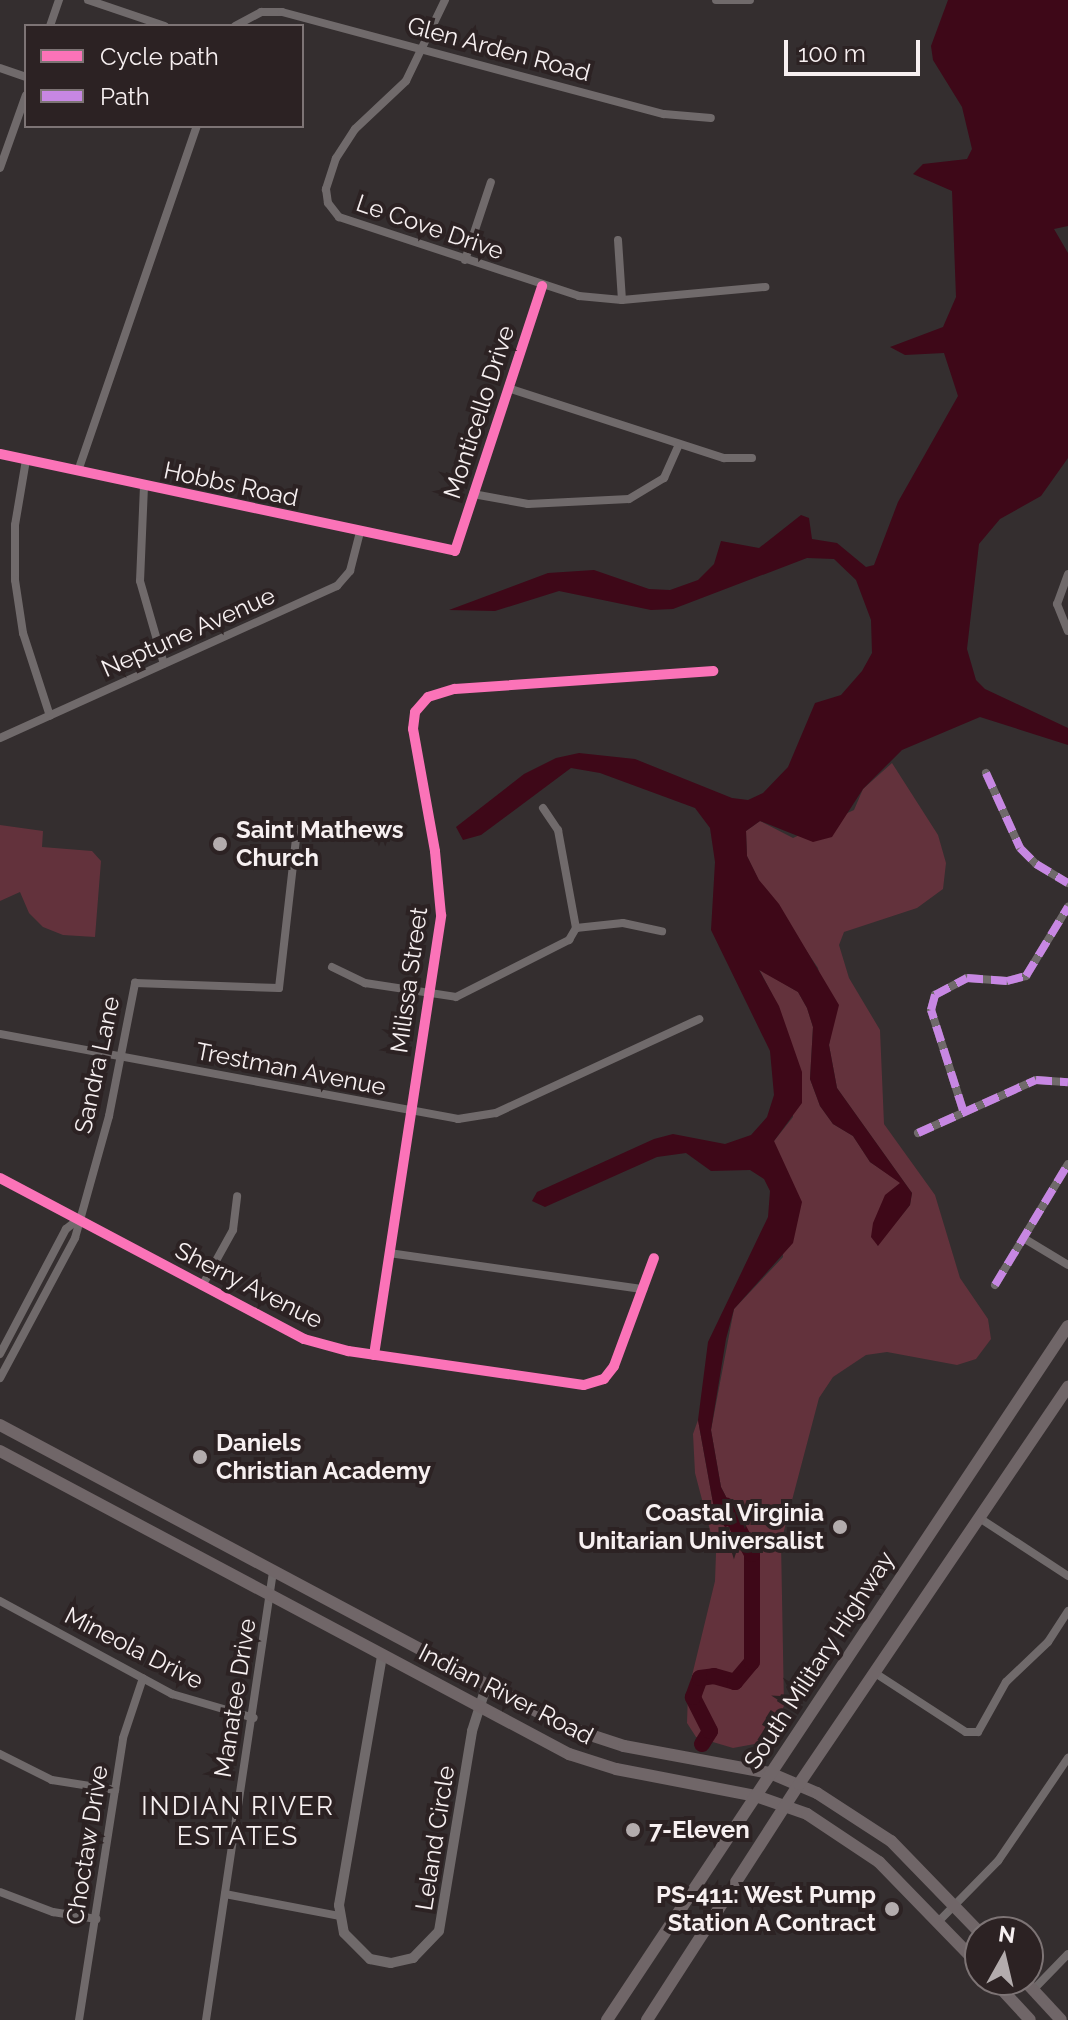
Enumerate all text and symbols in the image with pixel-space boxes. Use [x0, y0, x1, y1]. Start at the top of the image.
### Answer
street label: Glen Arden Road [404, 11, 594, 87]
legend [24, 24, 304, 128]
scale bar [788, 24, 924, 74]
text: 100 m [798, 39, 866, 68]
text: Cycle path [100, 42, 219, 71]
text: Path [100, 82, 150, 111]
street label: Le Cove Drive [352, 188, 508, 266]
street label: Monticello Drive [437, 322, 521, 502]
street label: Hobbs Road [161, 456, 301, 512]
street label: Neptune Avenue [96, 581, 280, 683]
place label: Saint Mathews Church [236, 816, 404, 872]
marker: Saint Mathews Church [211, 835, 229, 853]
street label: Milissa Street [385, 905, 433, 1055]
street label: Sandra Lane [68, 994, 126, 1136]
street label: Trestman Avenue [193, 1036, 389, 1102]
street label: Sherry Avenue [170, 1235, 328, 1335]
place label: Daniels Christian Academy [216, 1429, 432, 1485]
marker: Daniels Christian Academy [191, 1448, 209, 1466]
place label: Coastal Virginia Unitarian Universalist [578, 1499, 824, 1555]
marker: Coastal Virginia Unitarian Universalist [831, 1518, 849, 1536]
street label: South Military Highway [738, 1545, 900, 1775]
street label: Mineola Drive [60, 1601, 208, 1695]
street label: Manatee Drive [208, 1617, 262, 1779]
street label: Indian River Road [414, 1637, 598, 1751]
street label: Choctaw Drive [60, 1763, 114, 1927]
street label: Leland Circle [409, 1764, 461, 1912]
district label: INDIAN RIVER ESTATES [141, 1791, 335, 1852]
place label: 7-Eleven [649, 1816, 750, 1844]
marker: 7-Eleven [624, 1821, 642, 1839]
place label: PS-411: West Pump Station A Contract [655, 1881, 876, 1937]
marker: PS-411: West Pump Station A Contract [883, 1900, 901, 1918]
north arrow [964, 1916, 1044, 1996]
text: N [997, 1920, 1017, 1948]

